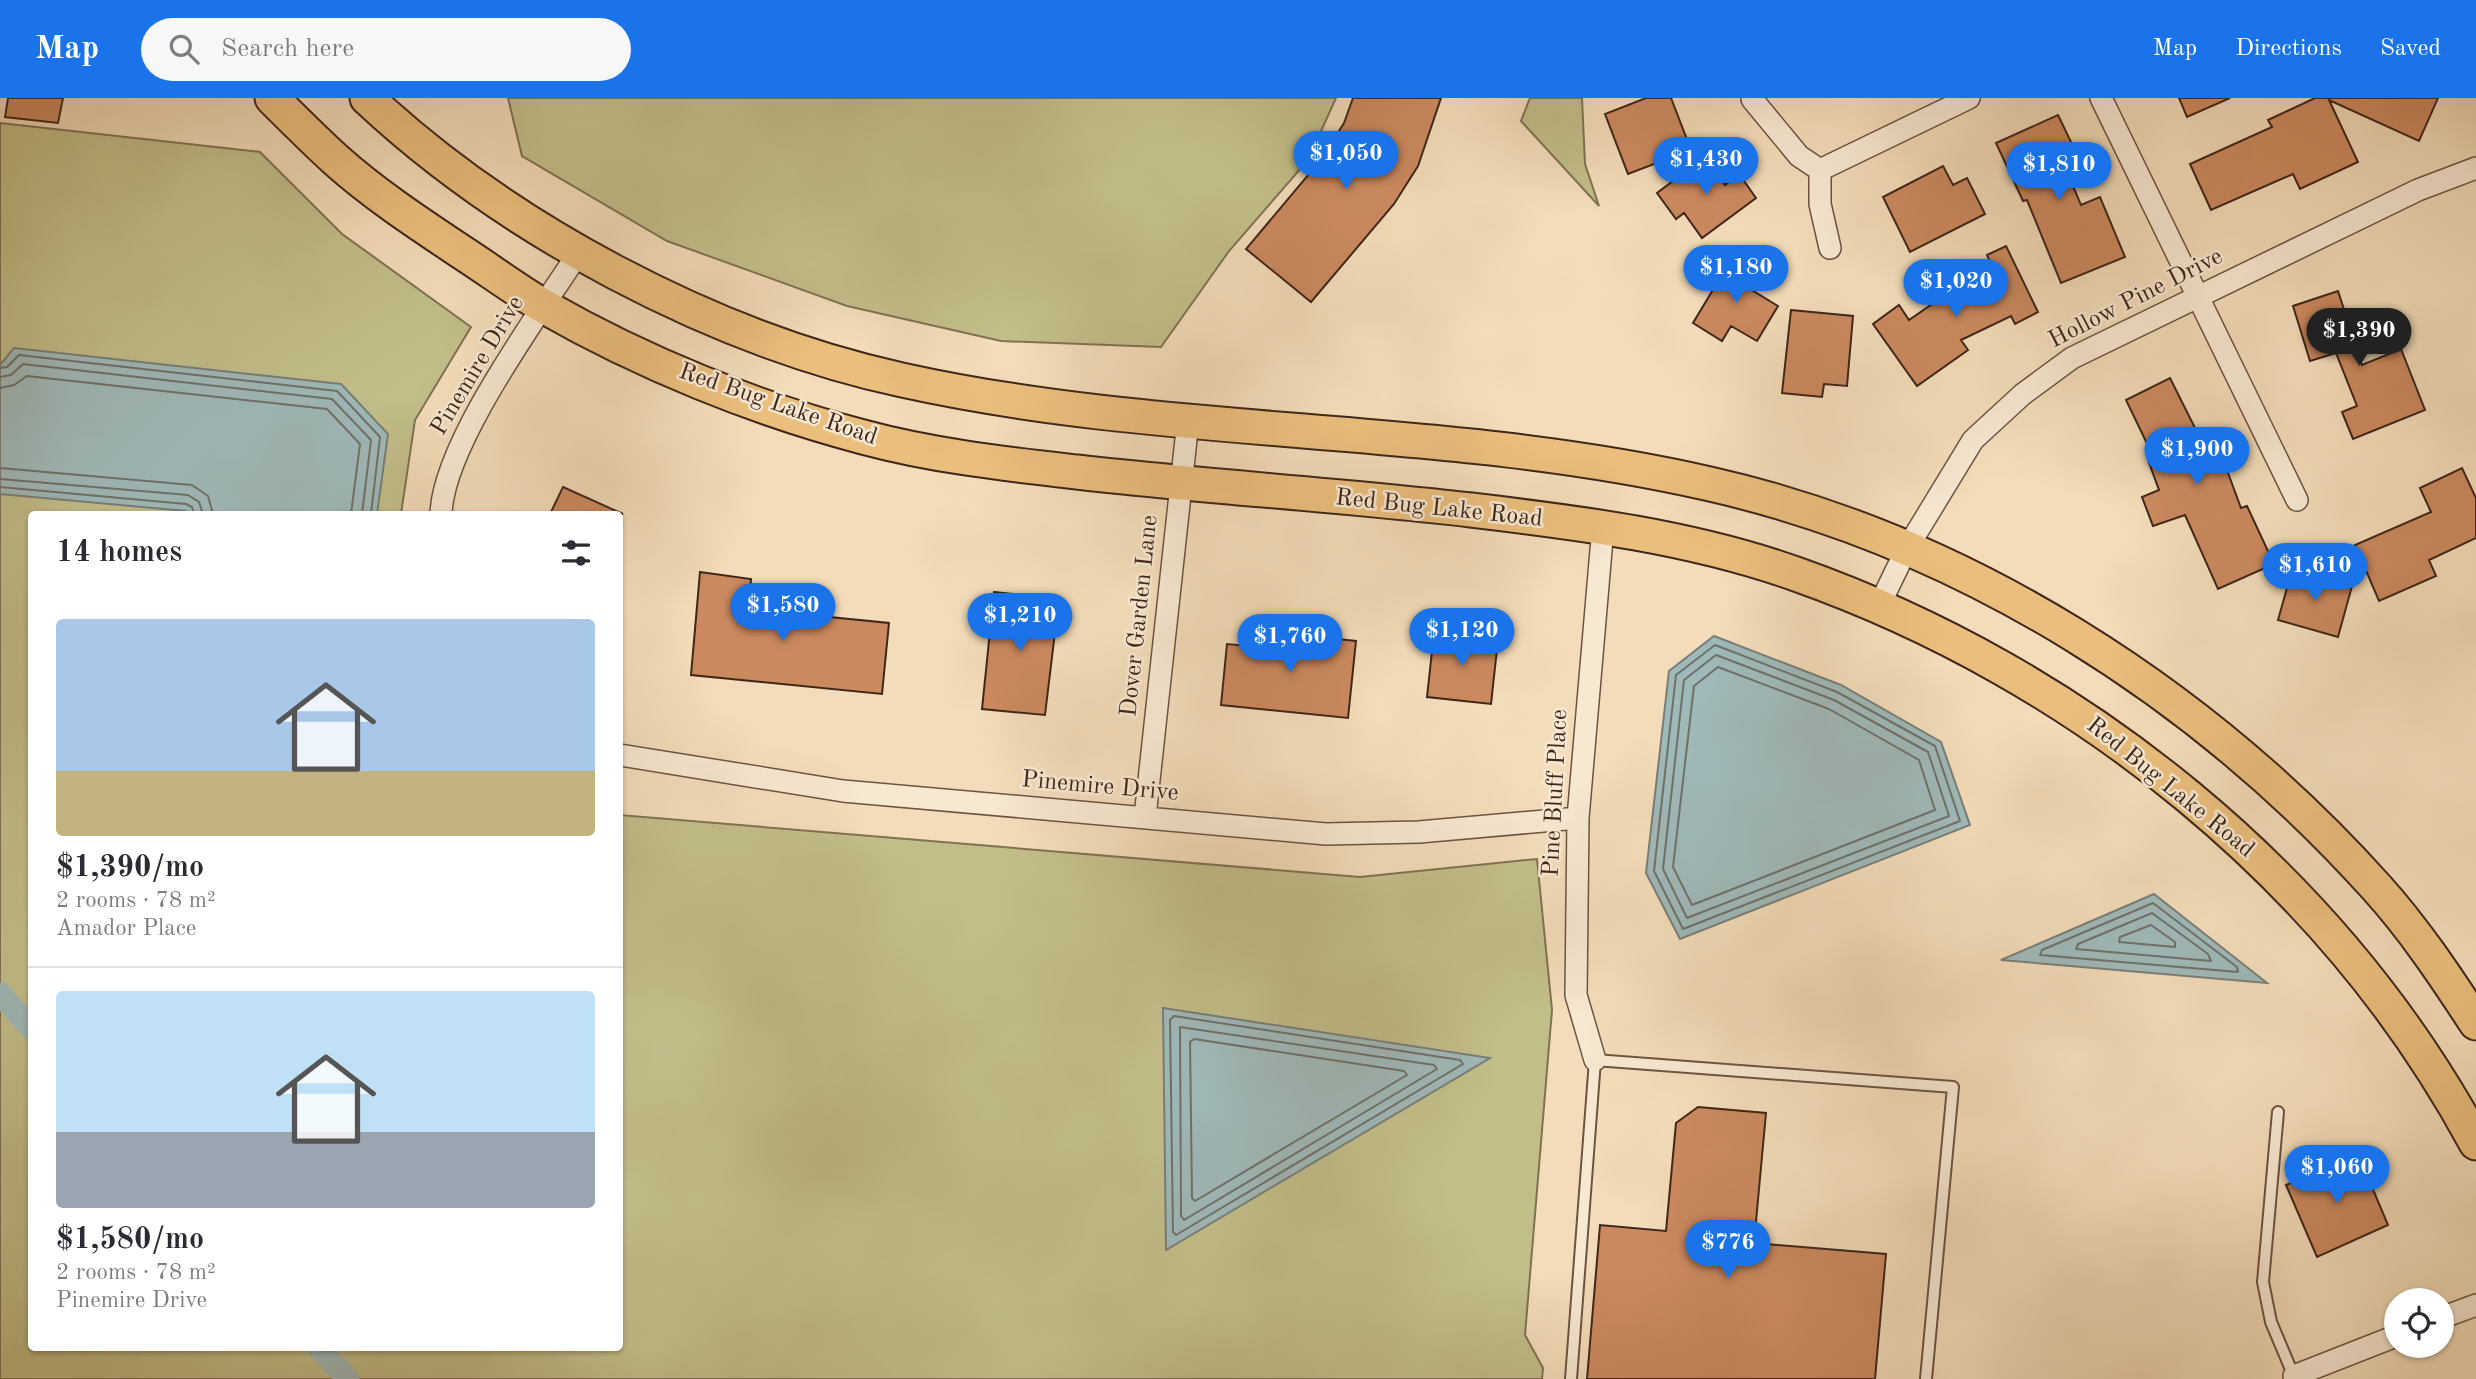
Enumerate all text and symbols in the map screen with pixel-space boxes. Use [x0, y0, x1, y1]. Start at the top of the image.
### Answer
search box [141, 18, 631, 81]
icon: search [165, 30, 203, 68]
text: Map [35, 33, 99, 66]
text: Search here [221, 36, 354, 62]
text: Map [2153, 37, 2197, 61]
text: Directions [2235, 37, 2342, 61]
text: Saved [2380, 37, 2441, 61]
pin: $1,050 [1289, 132, 1403, 191]
pin: $1,430 [1649, 138, 1763, 197]
text: $1,050 [1309, 142, 1383, 165]
pin: $1,810 [2002, 142, 2116, 202]
text: $1,430 [1669, 148, 1743, 171]
text: $1,810 [2022, 153, 2096, 176]
street label: Hollow Pine Drive [2045, 245, 2227, 353]
pin: $1,180 [1679, 246, 1793, 305]
text: $1,180 [1699, 256, 1773, 279]
pin: $1,020 [1899, 260, 2013, 319]
text: $1,020 [1919, 270, 1993, 293]
street label: Pinemire Drive [427, 292, 529, 440]
pin: $1,390 [2302, 308, 2416, 368]
text: $1,390 [2322, 319, 2396, 342]
street label: Red Bug Lake Road [676, 360, 880, 450]
pin: $1,900 [2140, 428, 2254, 487]
text: $1,900 [2160, 438, 2234, 461]
street label: Red Bug Lake Road [1334, 486, 1544, 532]
street label: Dover Garden Lane [1117, 514, 1163, 718]
icon: filters [557, 534, 595, 572]
text: 14 homes [56, 538, 182, 568]
pin: $1,610 [2258, 544, 2372, 603]
text: $1,610 [2278, 554, 2352, 577]
pin: $1,580 [726, 584, 840, 643]
text: $1,580 [746, 594, 820, 617]
pin: $1,210 [963, 594, 1077, 653]
text: $1,210 [983, 604, 1057, 627]
pin: $1,120 [1405, 608, 1519, 668]
pin: $1,760 [1233, 614, 1347, 674]
text: $1,120 [1425, 619, 1499, 642]
text: $1,760 [1253, 625, 1327, 648]
icon: home [263, 664, 389, 790]
street label: Pine Bluff Place [1540, 708, 1572, 878]
street label: Red Bug Lake Road [2082, 713, 2258, 863]
street label: Pinemire Drive [1020, 768, 1180, 806]
text: $1,390/mo [56, 853, 204, 883]
text: 2 rooms · 78 m² [56, 889, 216, 912]
text: Amador Place [56, 917, 196, 940]
icon: home [263, 1036, 389, 1162]
pin: $1,060 [2280, 1146, 2394, 1205]
text: $1,060 [2300, 1156, 2374, 1179]
pin: $776 [1687, 1220, 1769, 1280]
text: $1,580/mo [56, 1225, 204, 1255]
text: $776 [1701, 1231, 1755, 1254]
text: 2 rooms · 78 m² [56, 1261, 216, 1284]
map controls [2384, 1288, 2454, 1358]
button: locate [2384, 1288, 2454, 1358]
text: Pinemire Drive [56, 1289, 207, 1312]

